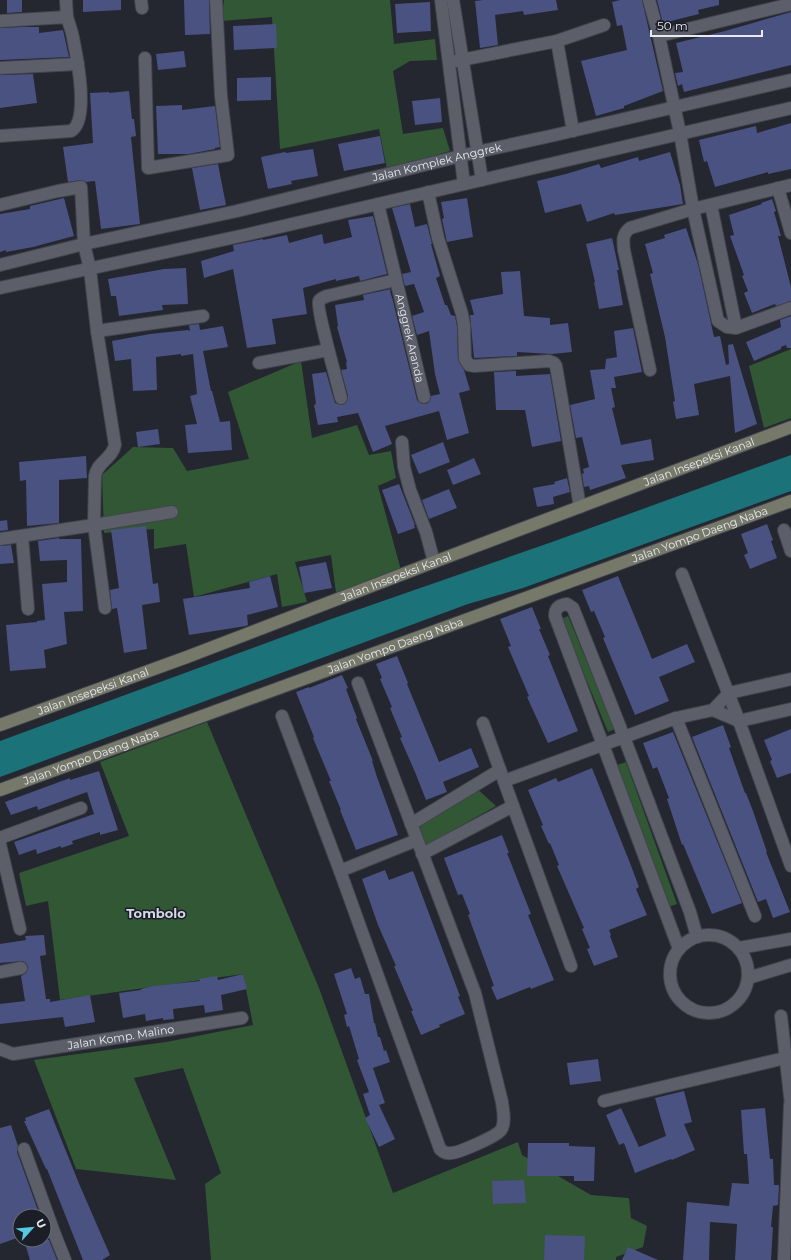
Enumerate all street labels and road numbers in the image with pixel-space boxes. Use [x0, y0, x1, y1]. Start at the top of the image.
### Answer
street label: Jalan Komplek Anggrek [370, 140, 503, 185]
street label: Anggrek Aranda [393, 293, 427, 384]
street label: Jalan Insepeksi Kanal [641, 434, 756, 489]
street label: Jalan Yompo Daeng Naba [629, 503, 770, 566]
street label: Jalan Insepeksi Kanal [338, 549, 453, 605]
street label: Jalan Yompo Daeng Naba [325, 614, 465, 677]
street label: Jalan Insepeksi Kanal [35, 665, 151, 718]
street label: Jalan Yompo Daeng Naba [20, 726, 161, 788]
street label: Jalan Komp. Malino [65, 1022, 175, 1053]

